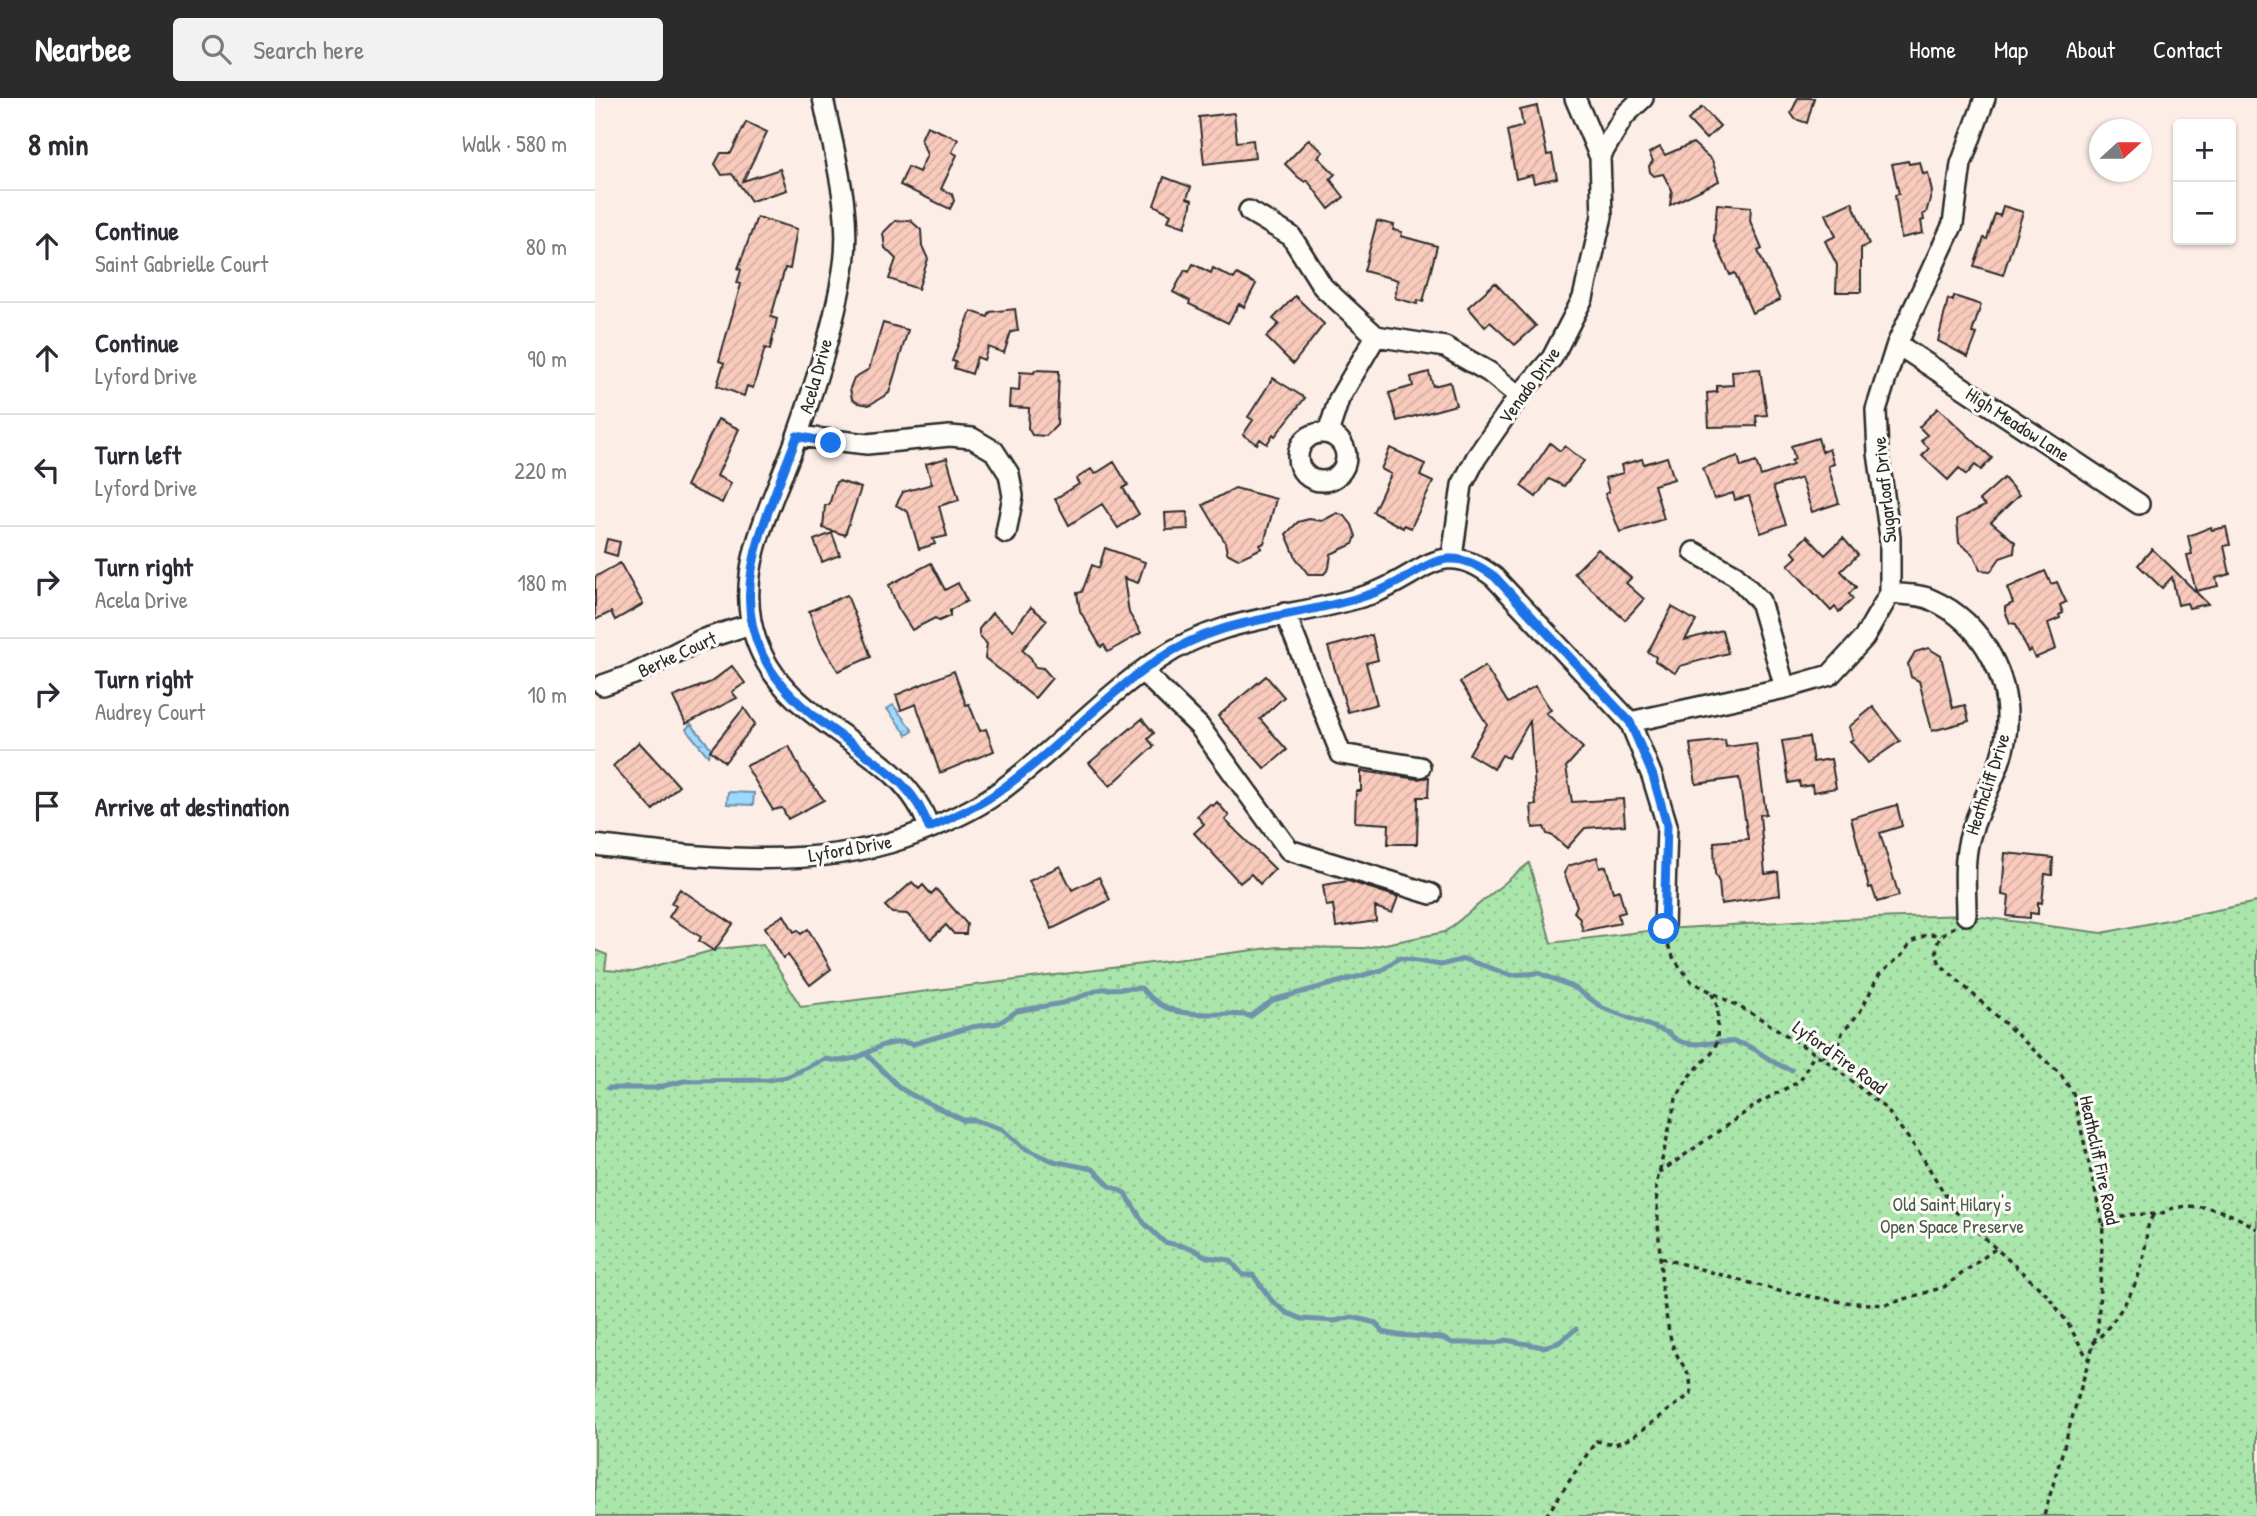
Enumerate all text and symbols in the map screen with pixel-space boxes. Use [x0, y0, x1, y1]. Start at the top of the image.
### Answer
search box [173, 18, 663, 81]
text: Nearbee [35, 27, 131, 71]
icon: search [197, 30, 235, 68]
text: Search here [253, 32, 364, 67]
text: Home [1909, 33, 1956, 65]
text: Map [1994, 33, 2028, 65]
text: About [2066, 33, 2115, 65]
text: Contact [2153, 33, 2222, 65]
north arrow [2089, 119, 2152, 182]
map controls [2173, 119, 2236, 245]
button: + [2173, 119, 2236, 182]
text: 8 min [28, 124, 89, 164]
text: Walk · 580 m [462, 128, 567, 159]
button: − [2173, 182, 2236, 245]
text: Continue [95, 213, 179, 248]
icon: ahead [28, 227, 66, 265]
text: 80 m [526, 231, 567, 262]
text: Saint Gabrielle Court [95, 248, 268, 279]
text: Continue [95, 325, 179, 360]
street label: Acela Drive [792, 335, 838, 417]
icon: ahead [28, 339, 66, 377]
street label: Venado Drive [1492, 341, 1566, 429]
text: 90 m [527, 343, 567, 374]
text: Lyford Drive [95, 360, 197, 391]
street label: High Meadow Lane [1961, 381, 2075, 468]
route end [815, 427, 846, 458]
street label: Sugarloaf Drive [1865, 435, 1903, 544]
text: Turn left [95, 437, 181, 472]
icon: left [28, 451, 66, 489]
text: 220 m [514, 455, 567, 486]
text: Lyford Drive [95, 472, 197, 503]
text: Turn right [95, 549, 193, 584]
icon: right [28, 563, 66, 601]
text: 180 m [517, 567, 567, 598]
text: Acela Drive [95, 584, 188, 615]
street label: Berke Court [634, 624, 721, 684]
text: Turn right [95, 661, 193, 696]
icon: right [28, 675, 66, 713]
text: 10 m [527, 679, 567, 710]
text: Audrey Court [95, 696, 205, 727]
street label: Heathcliff Drive [1958, 730, 2016, 838]
icon: arrive [28, 787, 66, 825]
text: Arrive at destination [95, 789, 290, 824]
street label: Lyford Drive [806, 828, 894, 868]
route start [1648, 913, 1679, 944]
street label: Lyford Fire Road [1788, 1014, 1893, 1100]
street label: Heathcliff Fire Road [2074, 1093, 2126, 1227]
park label: Old Saint Hilary's Open Space Preserve [1880, 1191, 2025, 1239]

